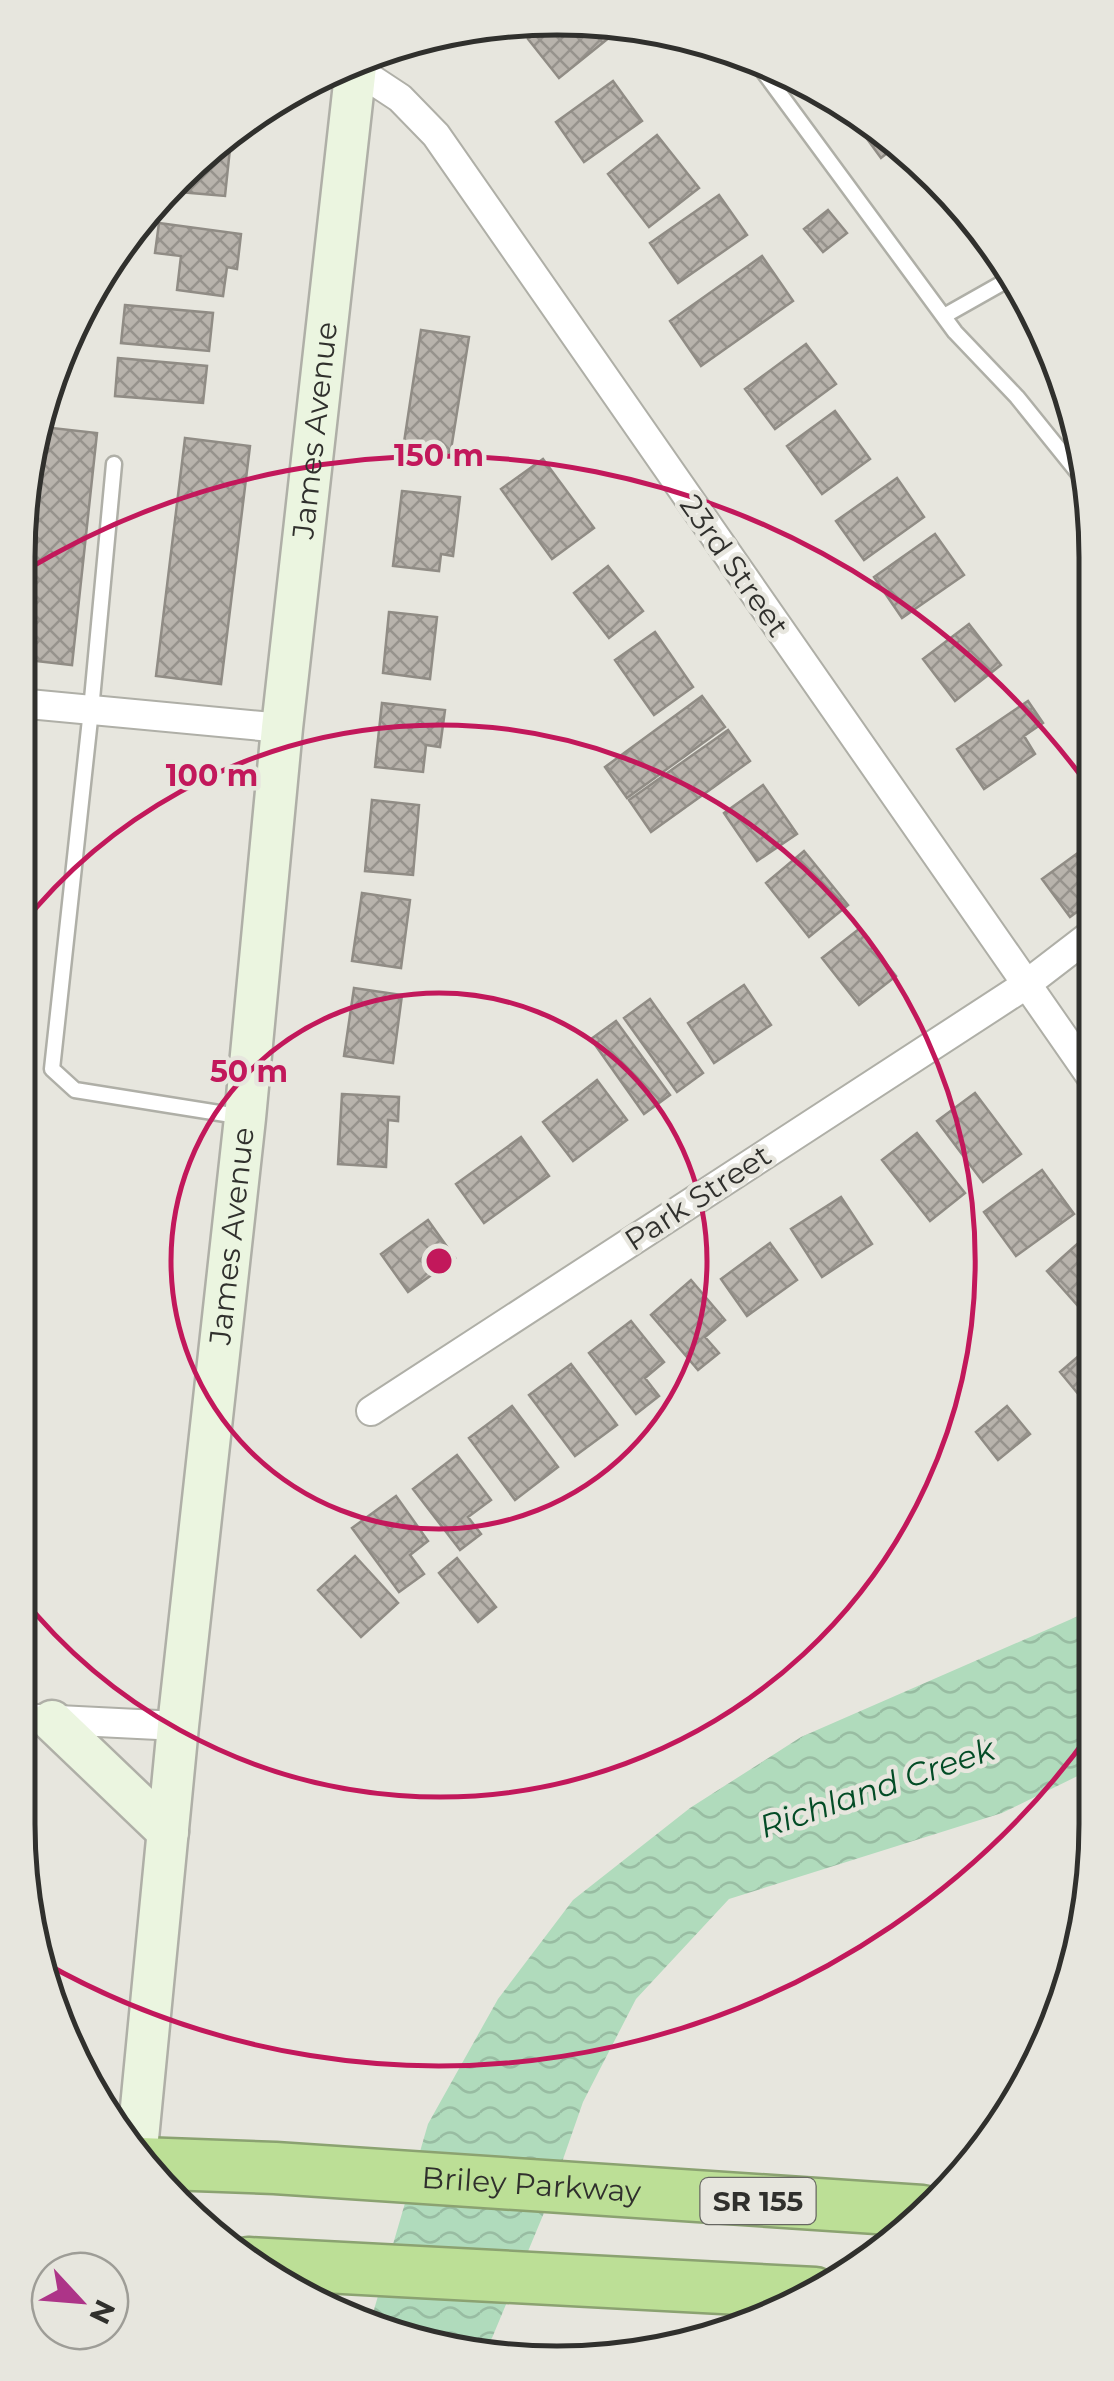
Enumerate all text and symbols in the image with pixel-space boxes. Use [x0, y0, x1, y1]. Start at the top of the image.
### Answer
street label: James Avenue [284, 320, 345, 542]
text: 150 m [394, 437, 484, 474]
street label: 23rd Street [672, 488, 797, 644]
text: 100 m [166, 757, 258, 794]
text: 50 m [210, 1053, 288, 1090]
street label: James Avenue [201, 1125, 262, 1348]
street label: Park Street [618, 1137, 778, 1259]
centre of rings [421, 1243, 457, 1279]
water label: Richland Creek [754, 1728, 1001, 1846]
street label: Briley Parkway [421, 2159, 643, 2210]
road number: SR 155 [700, 2178, 816, 2224]
north arrow [30, 2251, 130, 2351]
text: N [82, 2294, 123, 2330]

